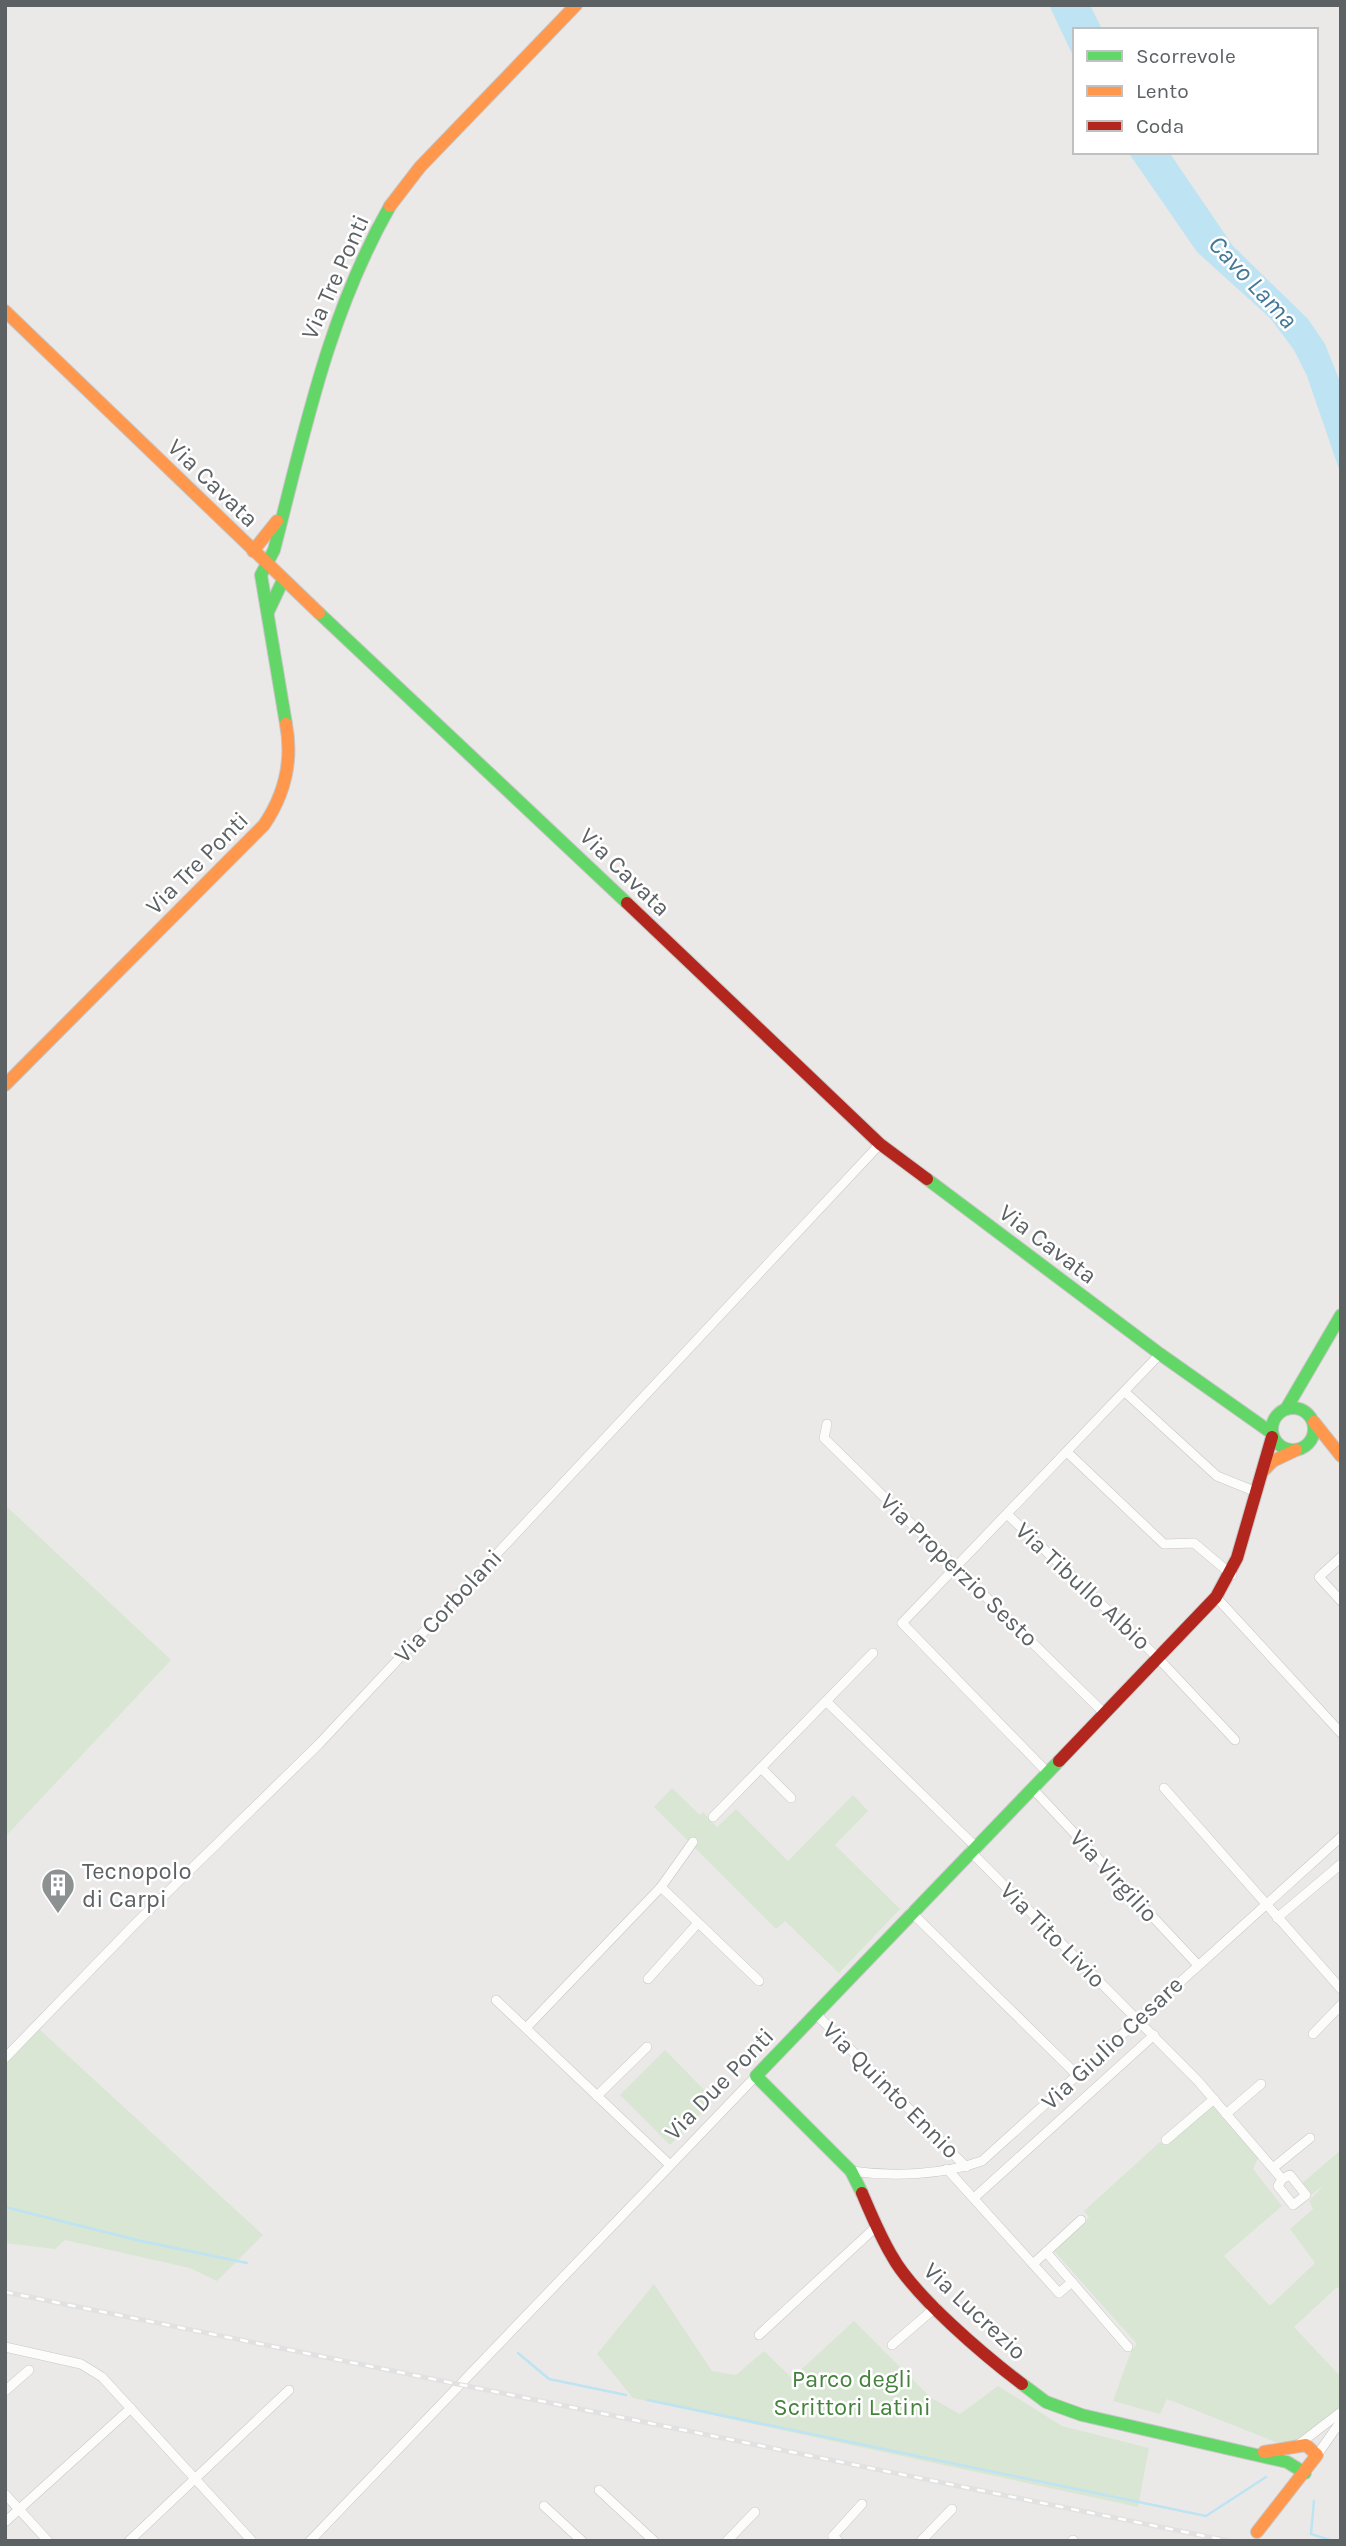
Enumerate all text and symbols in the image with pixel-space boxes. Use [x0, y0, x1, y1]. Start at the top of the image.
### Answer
legend [1073, 28, 1318, 154]
text: Scorrevole [1136, 44, 1236, 68]
text: Lento [1136, 79, 1189, 103]
text: Coda [1136, 114, 1184, 138]
street label: Via Tre Ponti [295, 210, 375, 344]
water label: Cavo Lama [1202, 229, 1304, 335]
street label: Via Cavata [162, 433, 264, 533]
street label: Via Tre Ponti [140, 806, 254, 920]
street label: Via Cavata [574, 822, 676, 922]
street label: Via Cavata [994, 1198, 1102, 1290]
street label: Via Properzio Sesto [874, 1487, 1044, 1653]
street label: Via Tibullo Albio [1010, 1516, 1156, 1656]
street label: Via Corbolani [388, 1543, 508, 1669]
street label: Via Virgilio [1064, 1824, 1164, 1928]
place label: Tecnopolo di Carpi [82, 1857, 192, 1913]
building icon: Tecnopolo di Carpi [39, 1866, 77, 1915]
street label: Via Tito Livio [995, 1877, 1111, 1993]
street label: Via Giulio Cesare [1035, 1970, 1189, 2116]
street label: Via Quinto Ennio [817, 2016, 965, 2164]
street label: Via Due Ponti [659, 2022, 779, 2146]
street label: Via Lucrezio [918, 2256, 1032, 2366]
park label: Parco degli Scrittori Latini [773, 2365, 931, 2421]

